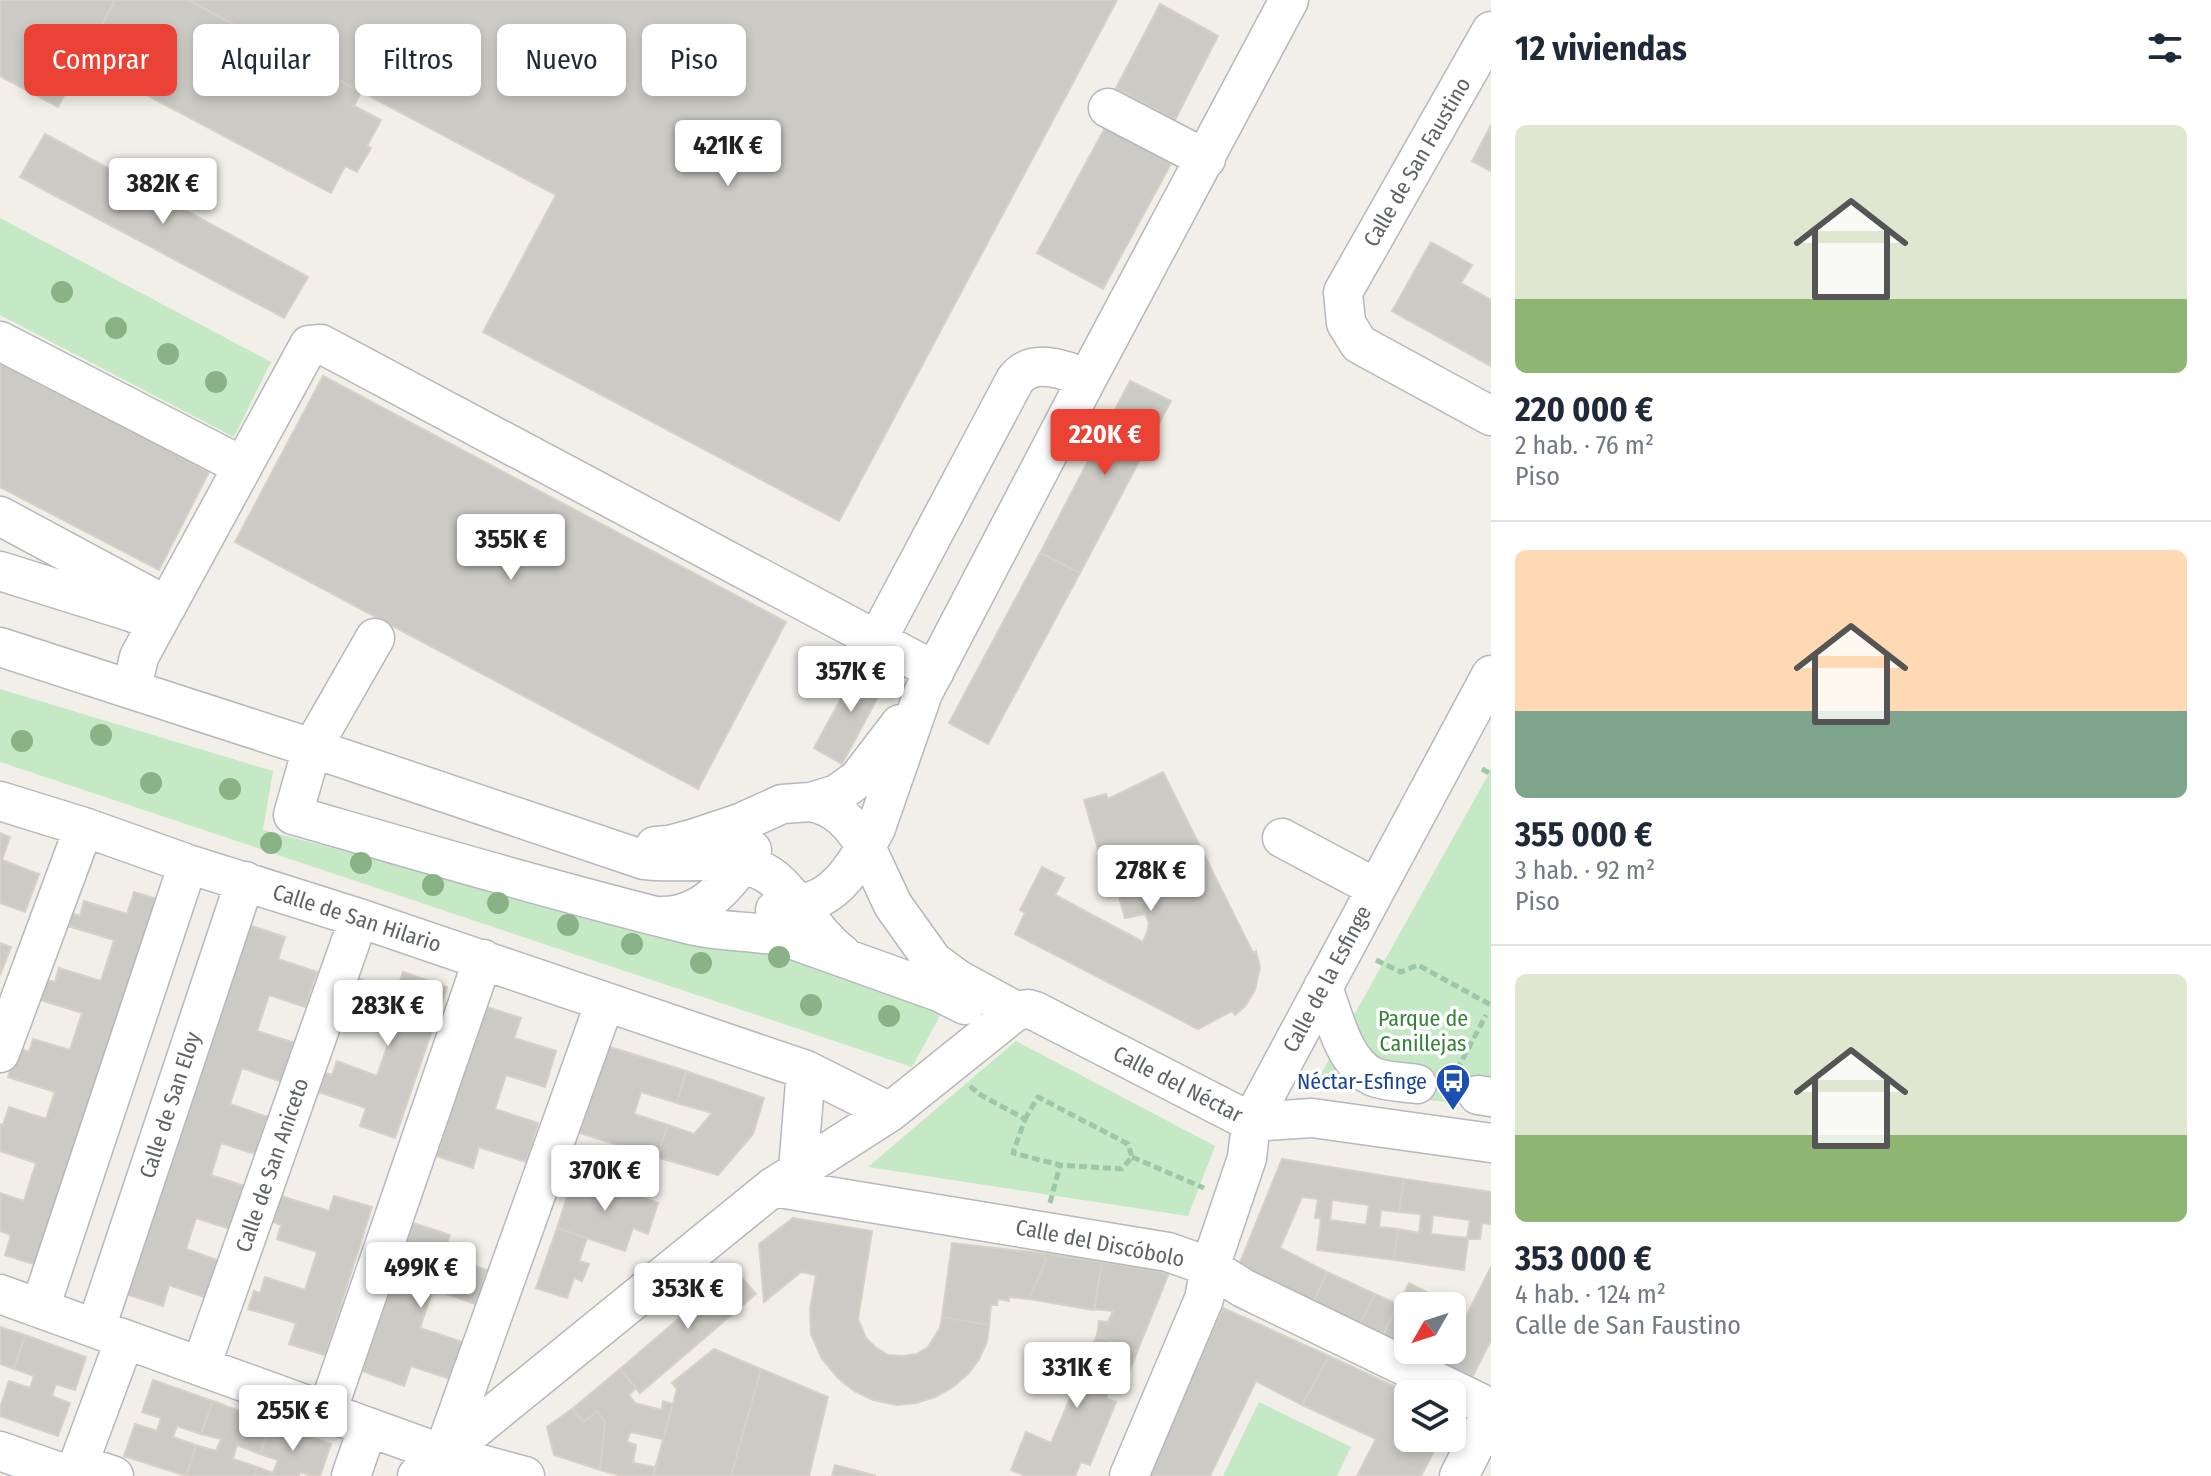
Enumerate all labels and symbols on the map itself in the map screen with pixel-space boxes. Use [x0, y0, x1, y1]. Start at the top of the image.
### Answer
street label: Calle de San Faustino [1357, 72, 1477, 252]
pin: 421K € [663, 120, 793, 188]
pin: 382K € [98, 158, 228, 226]
pin: 220K € [1040, 409, 1170, 477]
pin: 355K € [446, 514, 576, 582]
pin: 357K € [786, 646, 916, 714]
pin: 278K € [1086, 845, 1216, 913]
street label: Calle de San Hilario [269, 878, 445, 958]
street label: Calle de la Esfinge [1277, 901, 1377, 1057]
pin: 283K € [323, 980, 453, 1048]
park label: Parque de Canillejas [1378, 1005, 1468, 1057]
street label: Calle de San Eloy [134, 1028, 206, 1182]
street label: Calle del Néctar [1109, 1040, 1248, 1128]
bus stop icon: Néctar-Esfinge [1434, 1062, 1472, 1112]
place label: Néctar-Esfinge [1297, 1068, 1427, 1095]
street label: Calle de San Aniceto [230, 1074, 314, 1256]
pin: 370K € [540, 1145, 670, 1213]
street label: Calle del Discóbolo [1013, 1213, 1187, 1273]
pin: 499K € [356, 1242, 486, 1310]
pin: 353K € [623, 1263, 753, 1331]
north arrow [1394, 1292, 1466, 1364]
pin: 331K € [1012, 1342, 1142, 1410]
pin: 255K € [228, 1385, 358, 1453]

